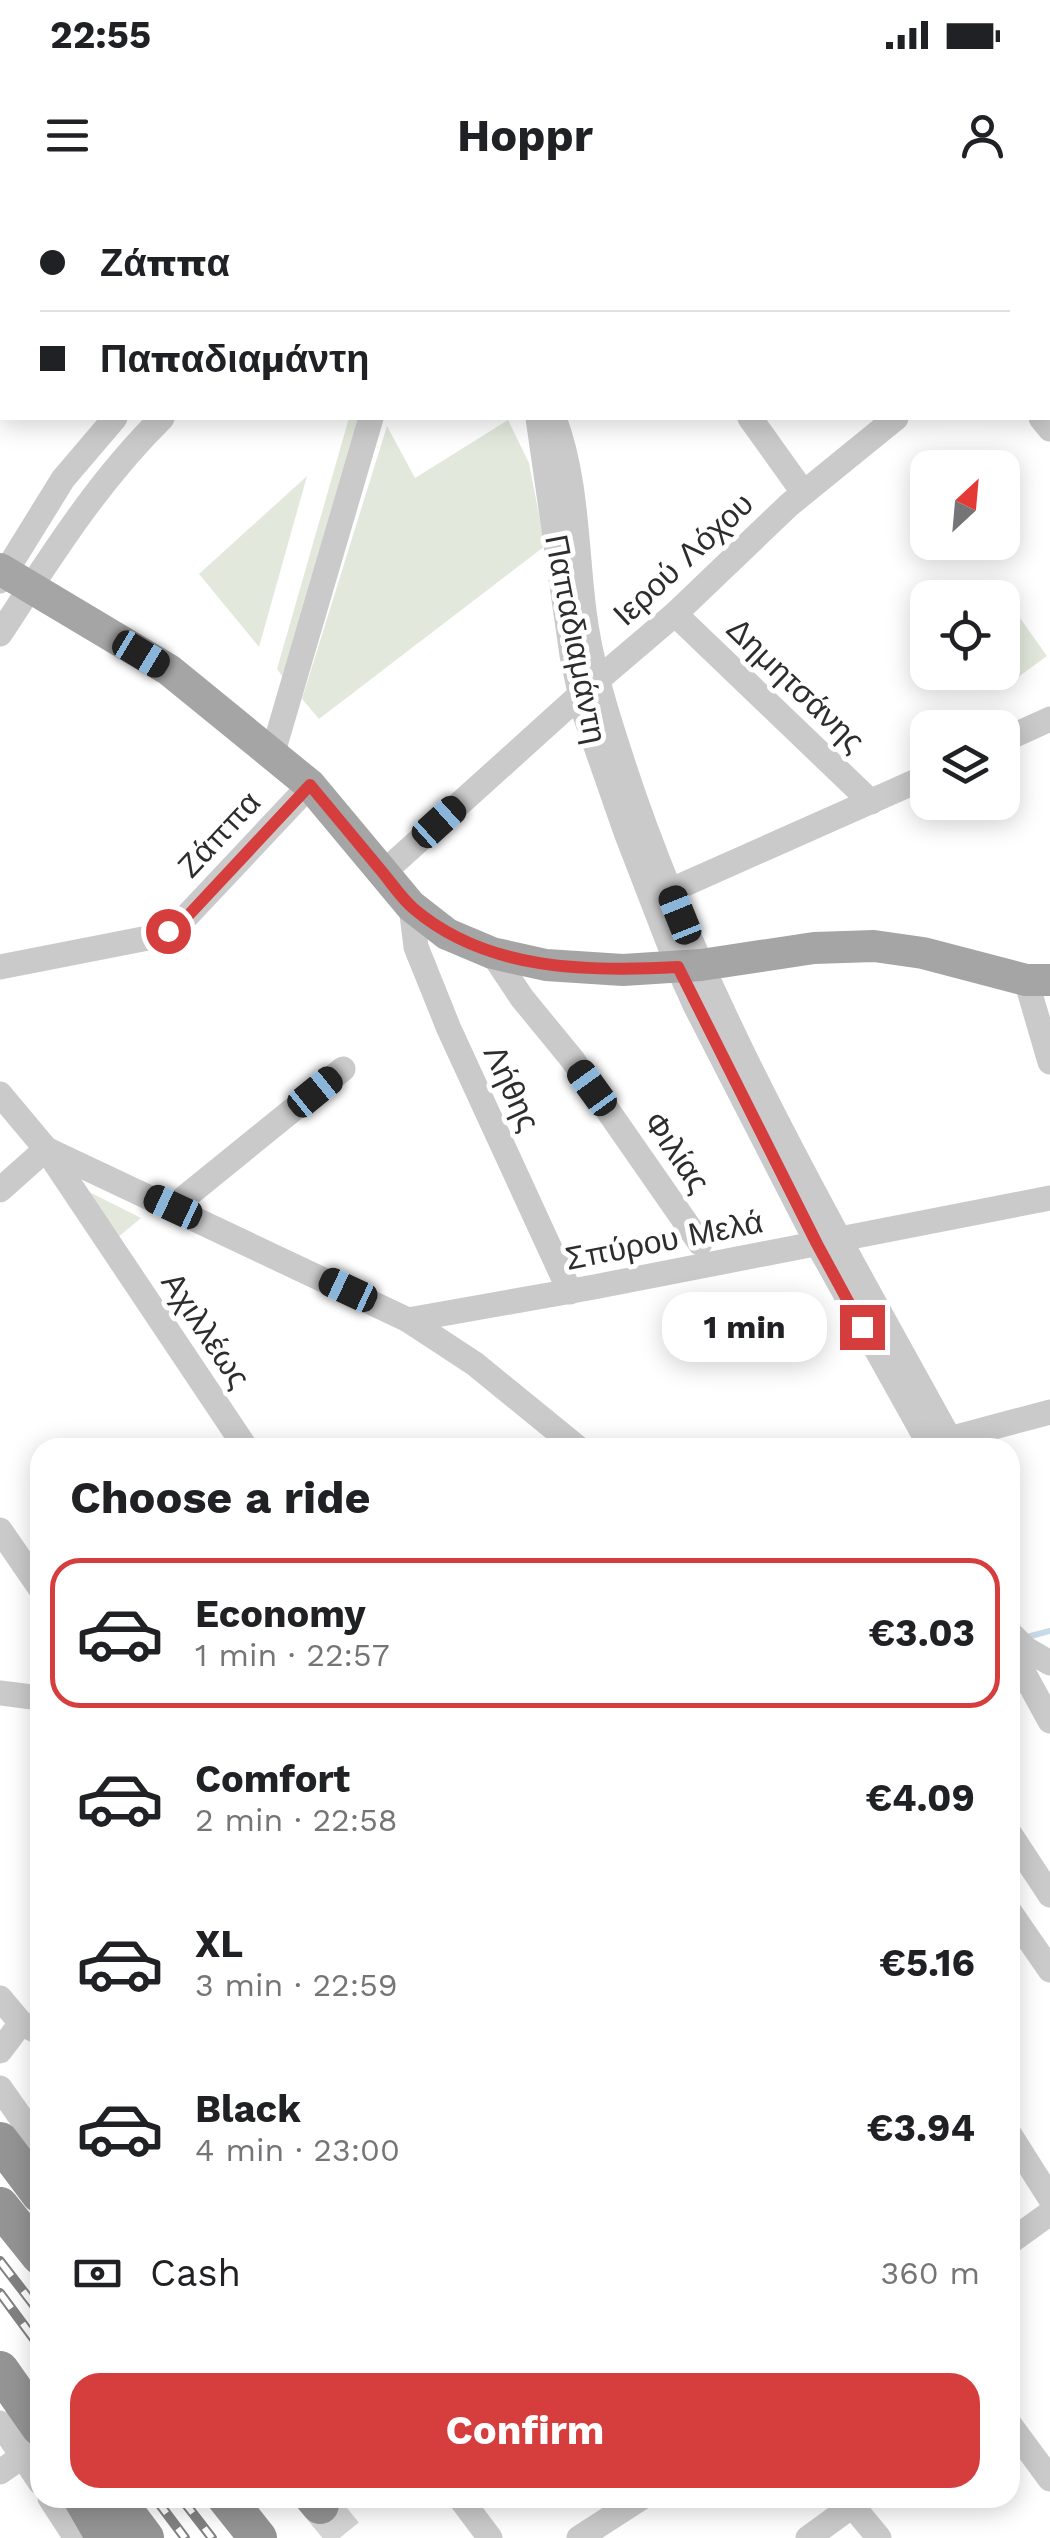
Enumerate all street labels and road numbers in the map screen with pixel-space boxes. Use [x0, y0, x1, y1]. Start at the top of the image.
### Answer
street label: Ιερού Λόχου [605, 485, 761, 633]
street label: Παπαδιαμάντη [537, 531, 615, 747]
street label: Δημητσάνης [719, 610, 873, 760]
street label: Ζάππα [170, 783, 268, 885]
street label: Λήθης [476, 1039, 548, 1137]
street label: Φιλίας [636, 1104, 718, 1200]
street label: Σπύρου Μελά [562, 1202, 766, 1278]
street label: Αχιλλέως [154, 1265, 258, 1395]

